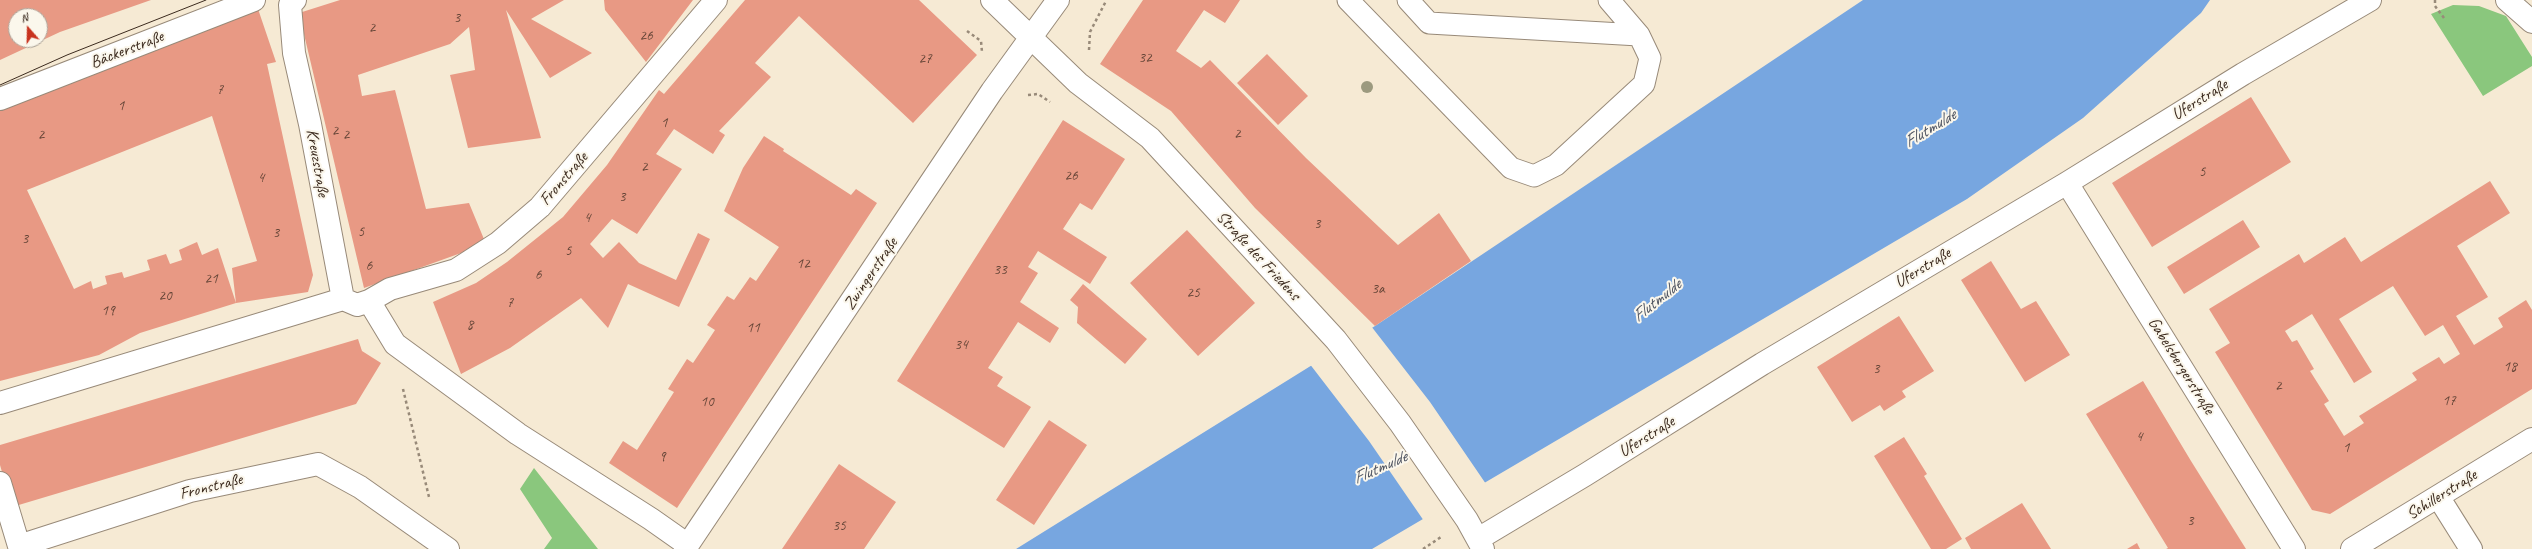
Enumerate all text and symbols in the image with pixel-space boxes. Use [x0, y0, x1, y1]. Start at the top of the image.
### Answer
north arrow [8, 8, 48, 48]
house number: 3 [454, 9, 460, 27]
text: N [19, 10, 30, 25]
house number: 2 [369, 19, 375, 37]
street label: Bäckerstraße [87, 27, 167, 73]
house number: 26 [639, 27, 653, 45]
house number: 32 [1138, 49, 1152, 67]
house number: 27 [918, 50, 932, 68]
street label: Uferstraße [2168, 75, 2232, 125]
house number: 7 [217, 81, 223, 99]
house number: 1 [118, 97, 124, 115]
water label: Flutmulde [1900, 105, 1960, 153]
house number: 1 [661, 114, 667, 132]
house number: 2 [332, 122, 338, 140]
house number: 2 [1234, 125, 1240, 143]
house number: 2 [38, 126, 44, 144]
house number: 2 [343, 126, 349, 144]
street label: Kreuzstraße [301, 127, 333, 199]
street label: Fronstraße [535, 148, 593, 210]
house number: 2 [641, 158, 647, 176]
house number: 5 [2199, 163, 2205, 181]
house number: 26 [1064, 167, 1078, 185]
house number: 4 [258, 169, 264, 187]
house number: 3 [619, 188, 625, 206]
street label: Straße des Friedens [1212, 207, 1304, 305]
house number: 4 [584, 209, 590, 227]
house number: 3 [1314, 215, 1320, 233]
house number: 5 [358, 223, 364, 241]
house number: 3 [273, 224, 279, 242]
house number: 3 [22, 230, 28, 248]
street label: Zwingerstraße [839, 234, 903, 314]
house number: 5 [565, 242, 571, 260]
street label: Uferstraße [1891, 243, 1955, 293]
house number: 12 [796, 255, 810, 273]
house number: 6 [366, 257, 372, 275]
house number: 33 [993, 261, 1007, 279]
house number: 6 [535, 266, 541, 284]
house number: 21 [204, 270, 218, 288]
water label: Flutmulde [1628, 275, 1686, 327]
house number: 3a [1371, 280, 1385, 298]
house number: 25 [1186, 284, 1200, 302]
house number: 20 [158, 287, 172, 305]
house number: 7 [507, 294, 513, 312]
house number: 19 [101, 302, 115, 320]
street label: Gabelsbergerstraße [2143, 314, 2219, 418]
house number: 8 [467, 316, 473, 334]
house number: 11 [746, 319, 760, 337]
house number: 34 [954, 336, 968, 354]
house number: 18 [2503, 358, 2517, 376]
house number: 3 [1873, 360, 1879, 378]
house number: 2 [2275, 377, 2281, 395]
house number: 17 [2442, 392, 2456, 410]
house number: 10 [700, 393, 714, 411]
street label: Uferstraße [1615, 412, 1679, 462]
house number: 4 [2136, 428, 2142, 446]
house number: 1 [2343, 439, 2349, 457]
water label: Flutmulde [1350, 447, 1410, 489]
house number: 9 [659, 448, 665, 466]
street label: Schillerstraße [2403, 465, 2481, 525]
street label: Fronstraße [177, 469, 245, 505]
house number: 3 [2187, 512, 2193, 530]
house number: 35 [832, 517, 846, 535]

